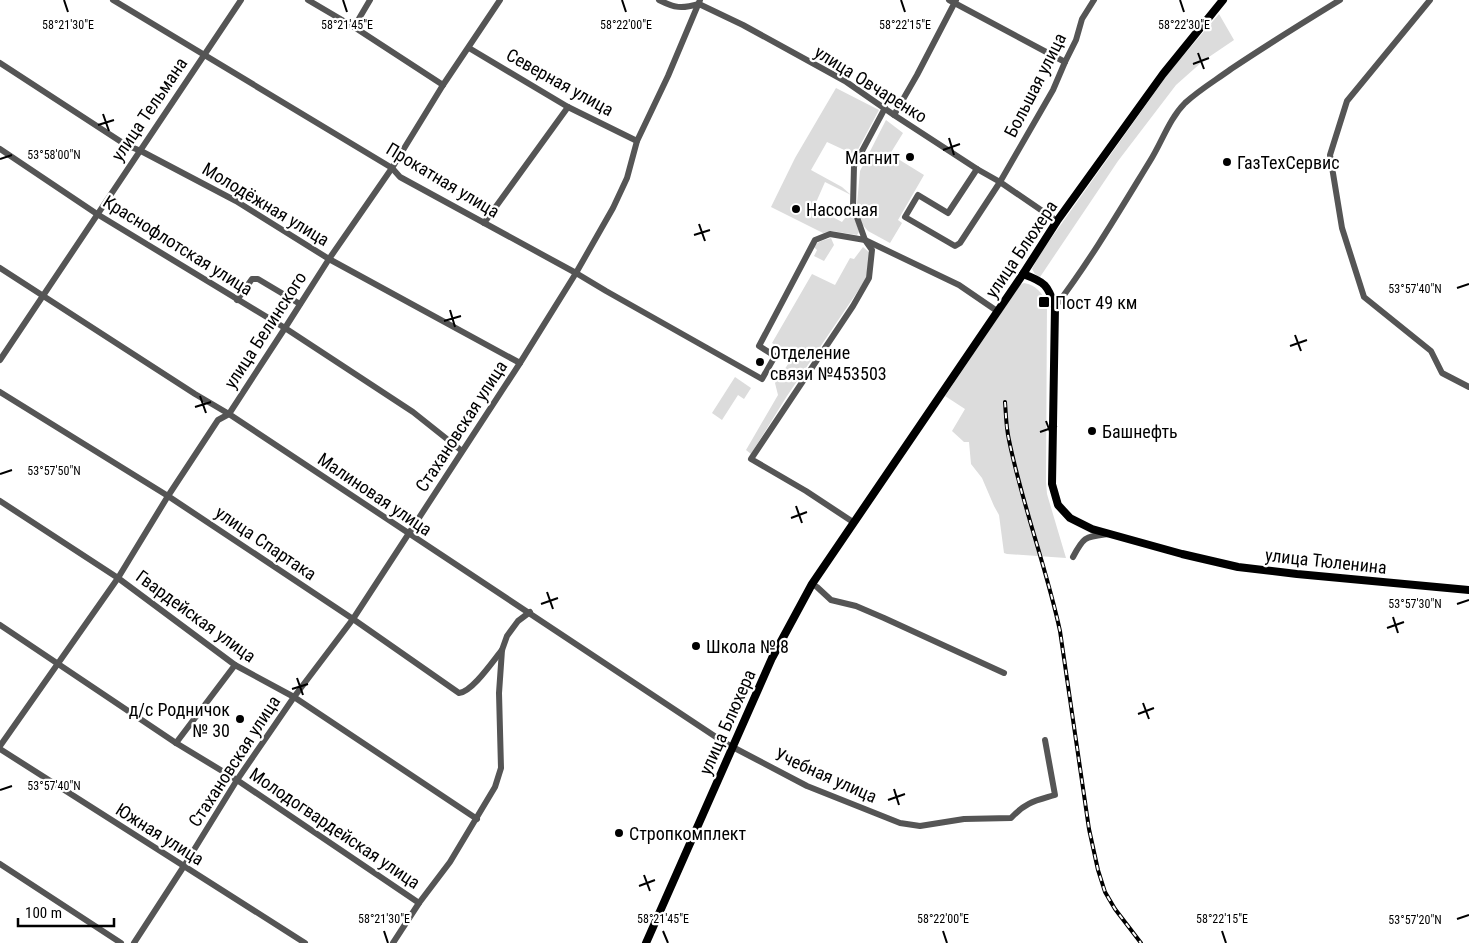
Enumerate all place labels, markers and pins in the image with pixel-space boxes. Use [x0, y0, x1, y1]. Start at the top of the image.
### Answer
place label: Магнит [845, 147, 900, 168]
marker: Магнит [904, 151, 916, 163]
place label: ГазТехСервис [1237, 152, 1340, 173]
marker: ГазТехСервис [1221, 156, 1233, 168]
place label: Насосная [806, 199, 878, 220]
marker: Насосная [790, 203, 802, 215]
place label: Пост 49 км [1055, 292, 1138, 313]
marker: Пост 49 км [1037, 295, 1051, 309]
place label: Отделение связи №453503 [770, 342, 887, 384]
marker: Отделение связи №453503 [754, 356, 766, 368]
place label: Башнефть [1102, 421, 1178, 442]
marker: Башнефть [1086, 425, 1098, 437]
place label: Школа № 8 [706, 636, 789, 657]
marker: Школа № 8 [690, 640, 702, 652]
place label: д/с Родничок № 30 [129, 699, 230, 741]
marker: д/с Родничок № 30 [234, 713, 246, 725]
place label: Стропкомплект [629, 823, 747, 844]
marker: Стропкомплект [613, 827, 625, 839]

